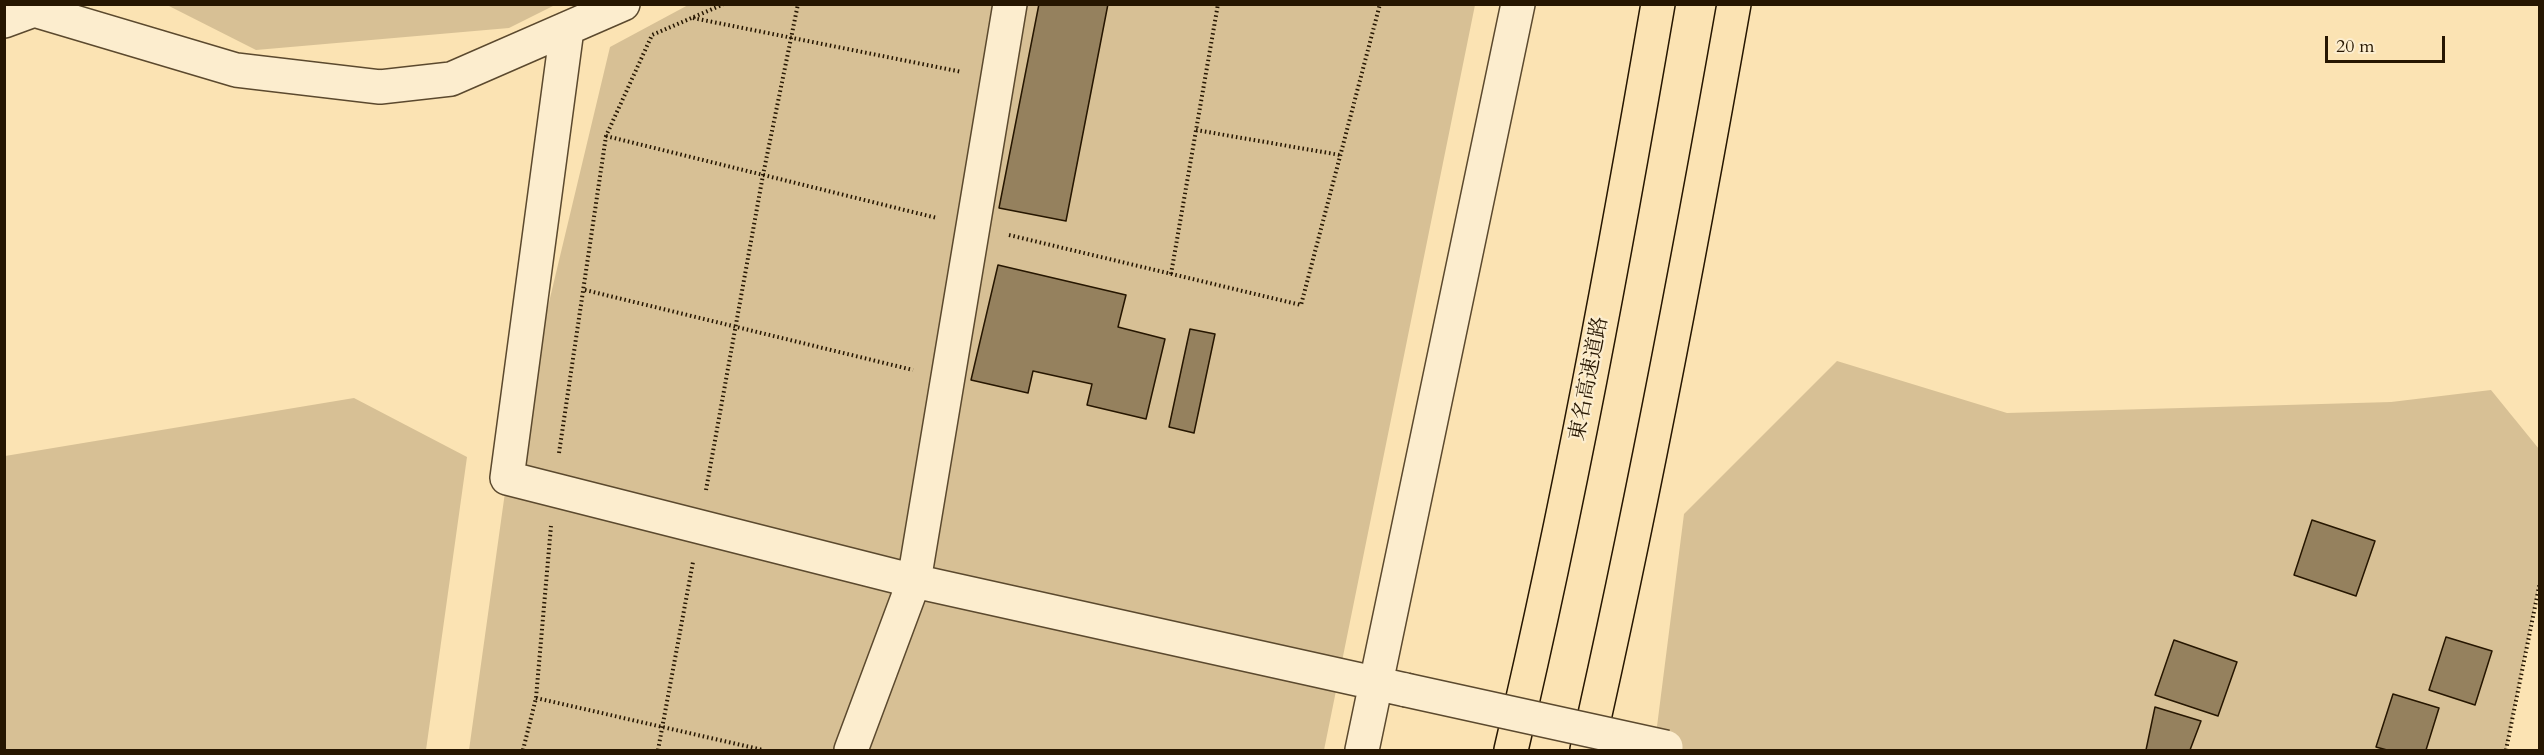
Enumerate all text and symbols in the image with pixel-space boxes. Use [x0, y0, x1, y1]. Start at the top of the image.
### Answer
scale bar [2328, 24, 2448, 62]
text: 20 m [2336, 34, 2375, 59]
street label: 東名高速道路 [1566, 315, 1614, 443]

